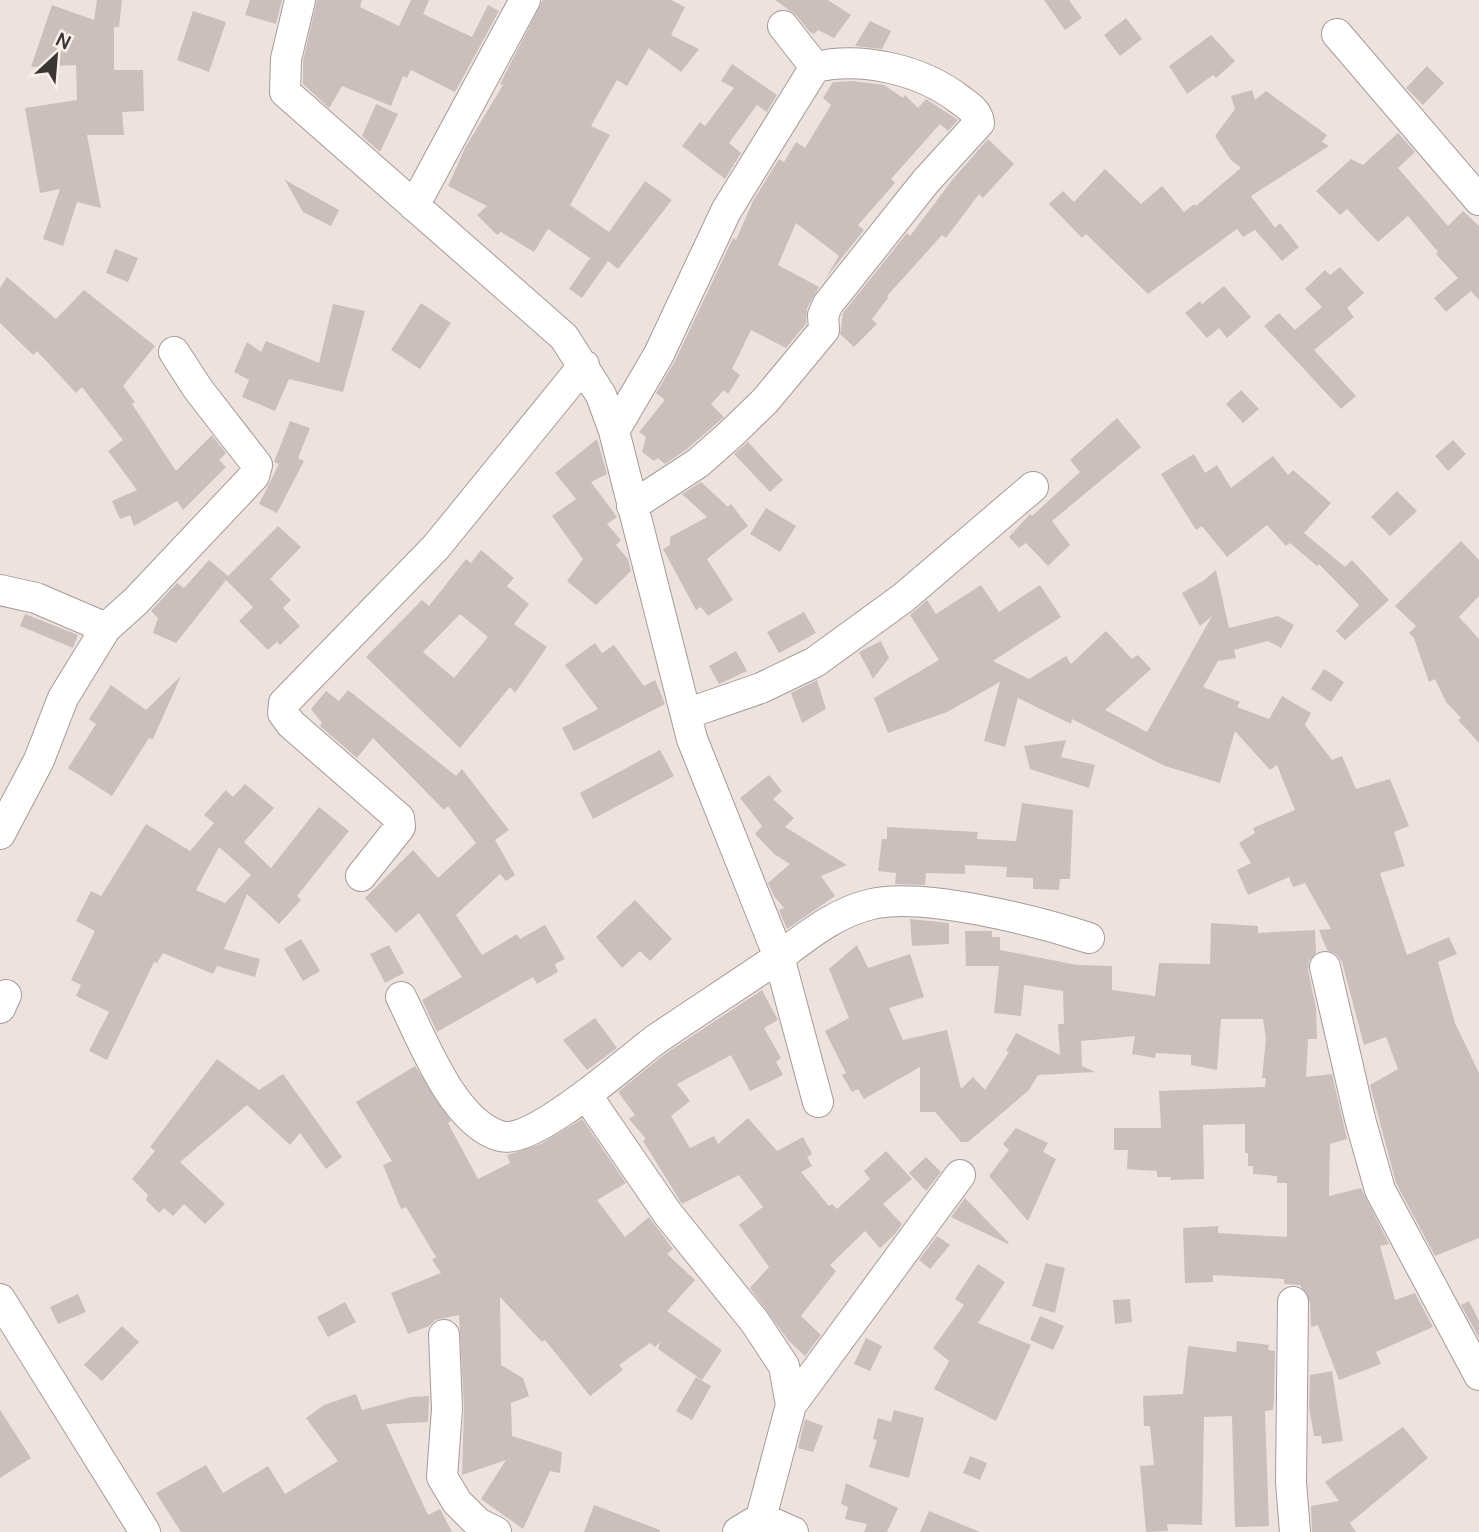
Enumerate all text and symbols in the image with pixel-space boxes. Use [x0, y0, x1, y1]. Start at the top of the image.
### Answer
north arrow [21, 21, 91, 91]
text: N [52, 26, 75, 55]

